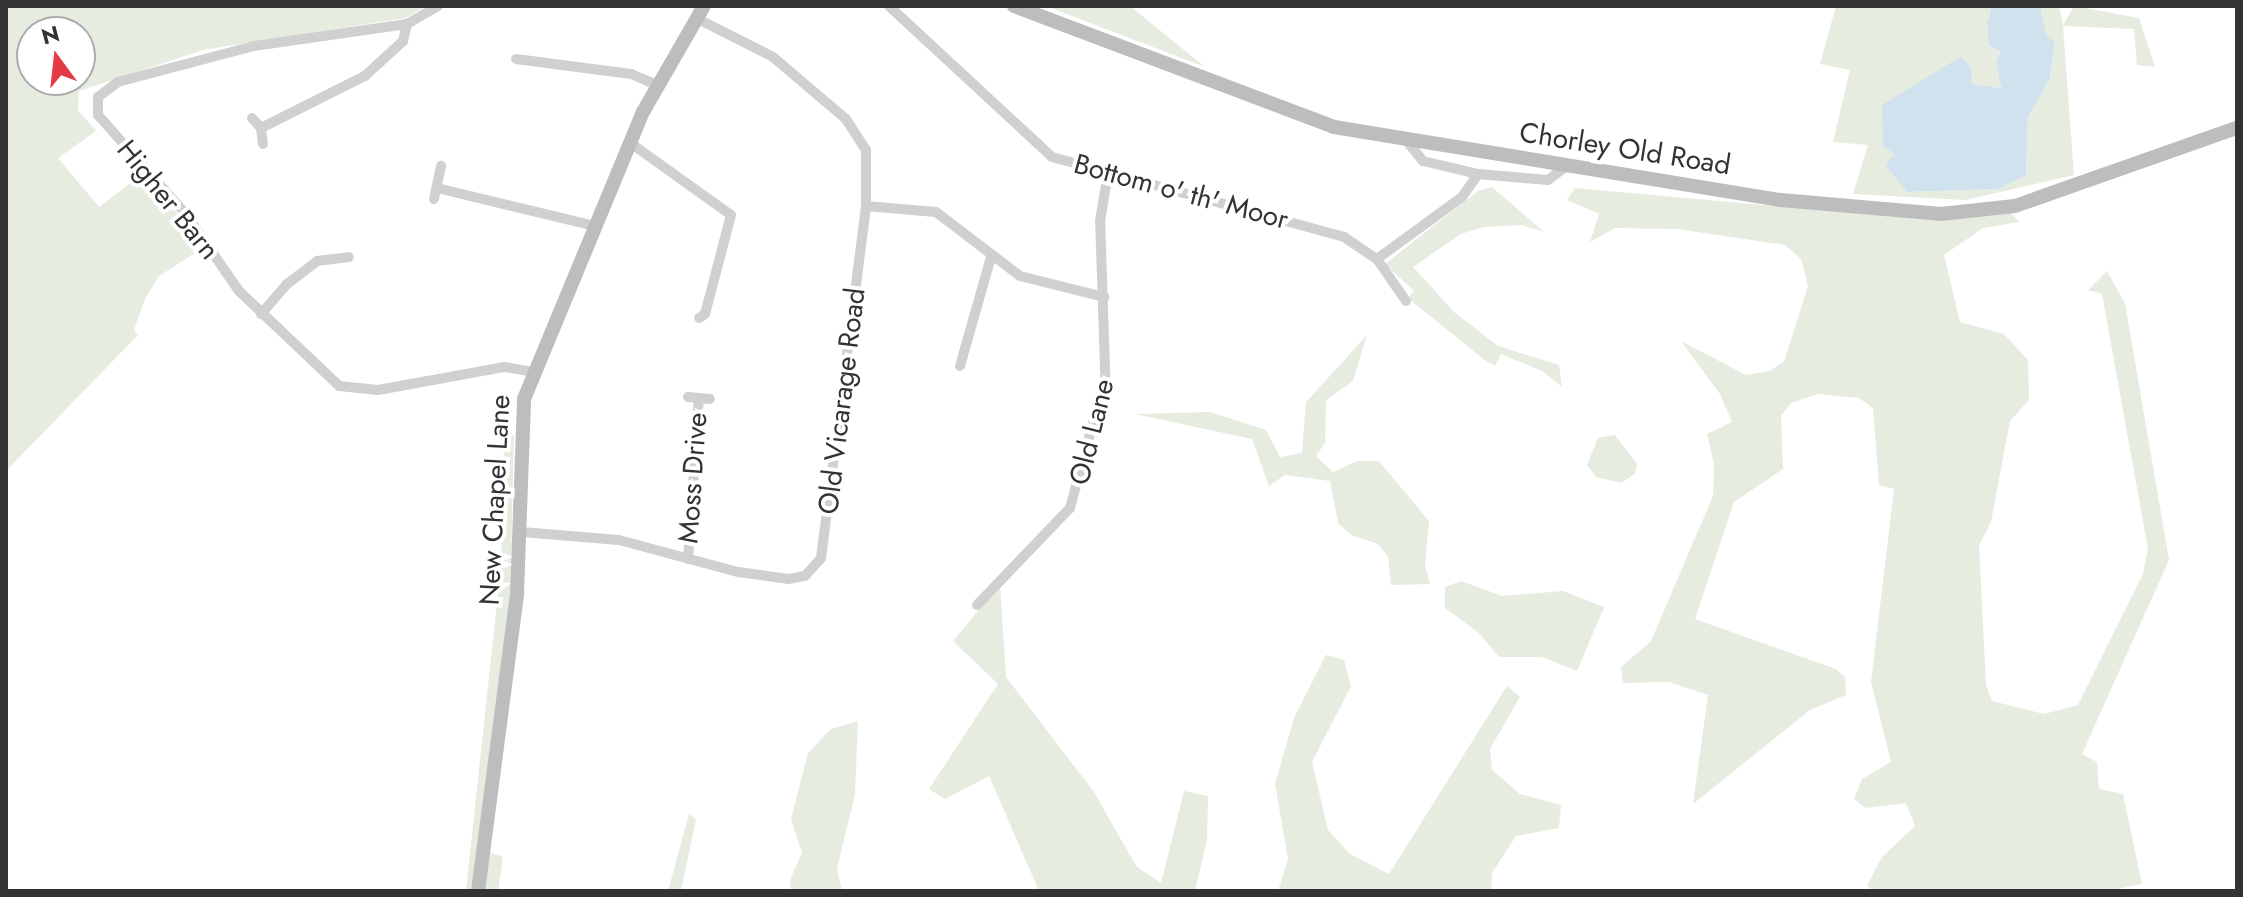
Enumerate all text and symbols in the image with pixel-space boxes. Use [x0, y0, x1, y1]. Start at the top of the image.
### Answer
north arrow [16, 16, 96, 96]
text: N [38, 17, 63, 52]
street label: Chorley Old Road [1517, 116, 1733, 182]
street label: Higher Barn [110, 134, 226, 266]
street label: Bottom o' th' Moor [1070, 147, 1292, 237]
street label: Old Vicarage Road [811, 286, 873, 516]
street label: Old Lane [1063, 375, 1121, 489]
street label: New Chapel Lane [473, 394, 517, 606]
street label: Moss Drive [672, 411, 714, 545]

